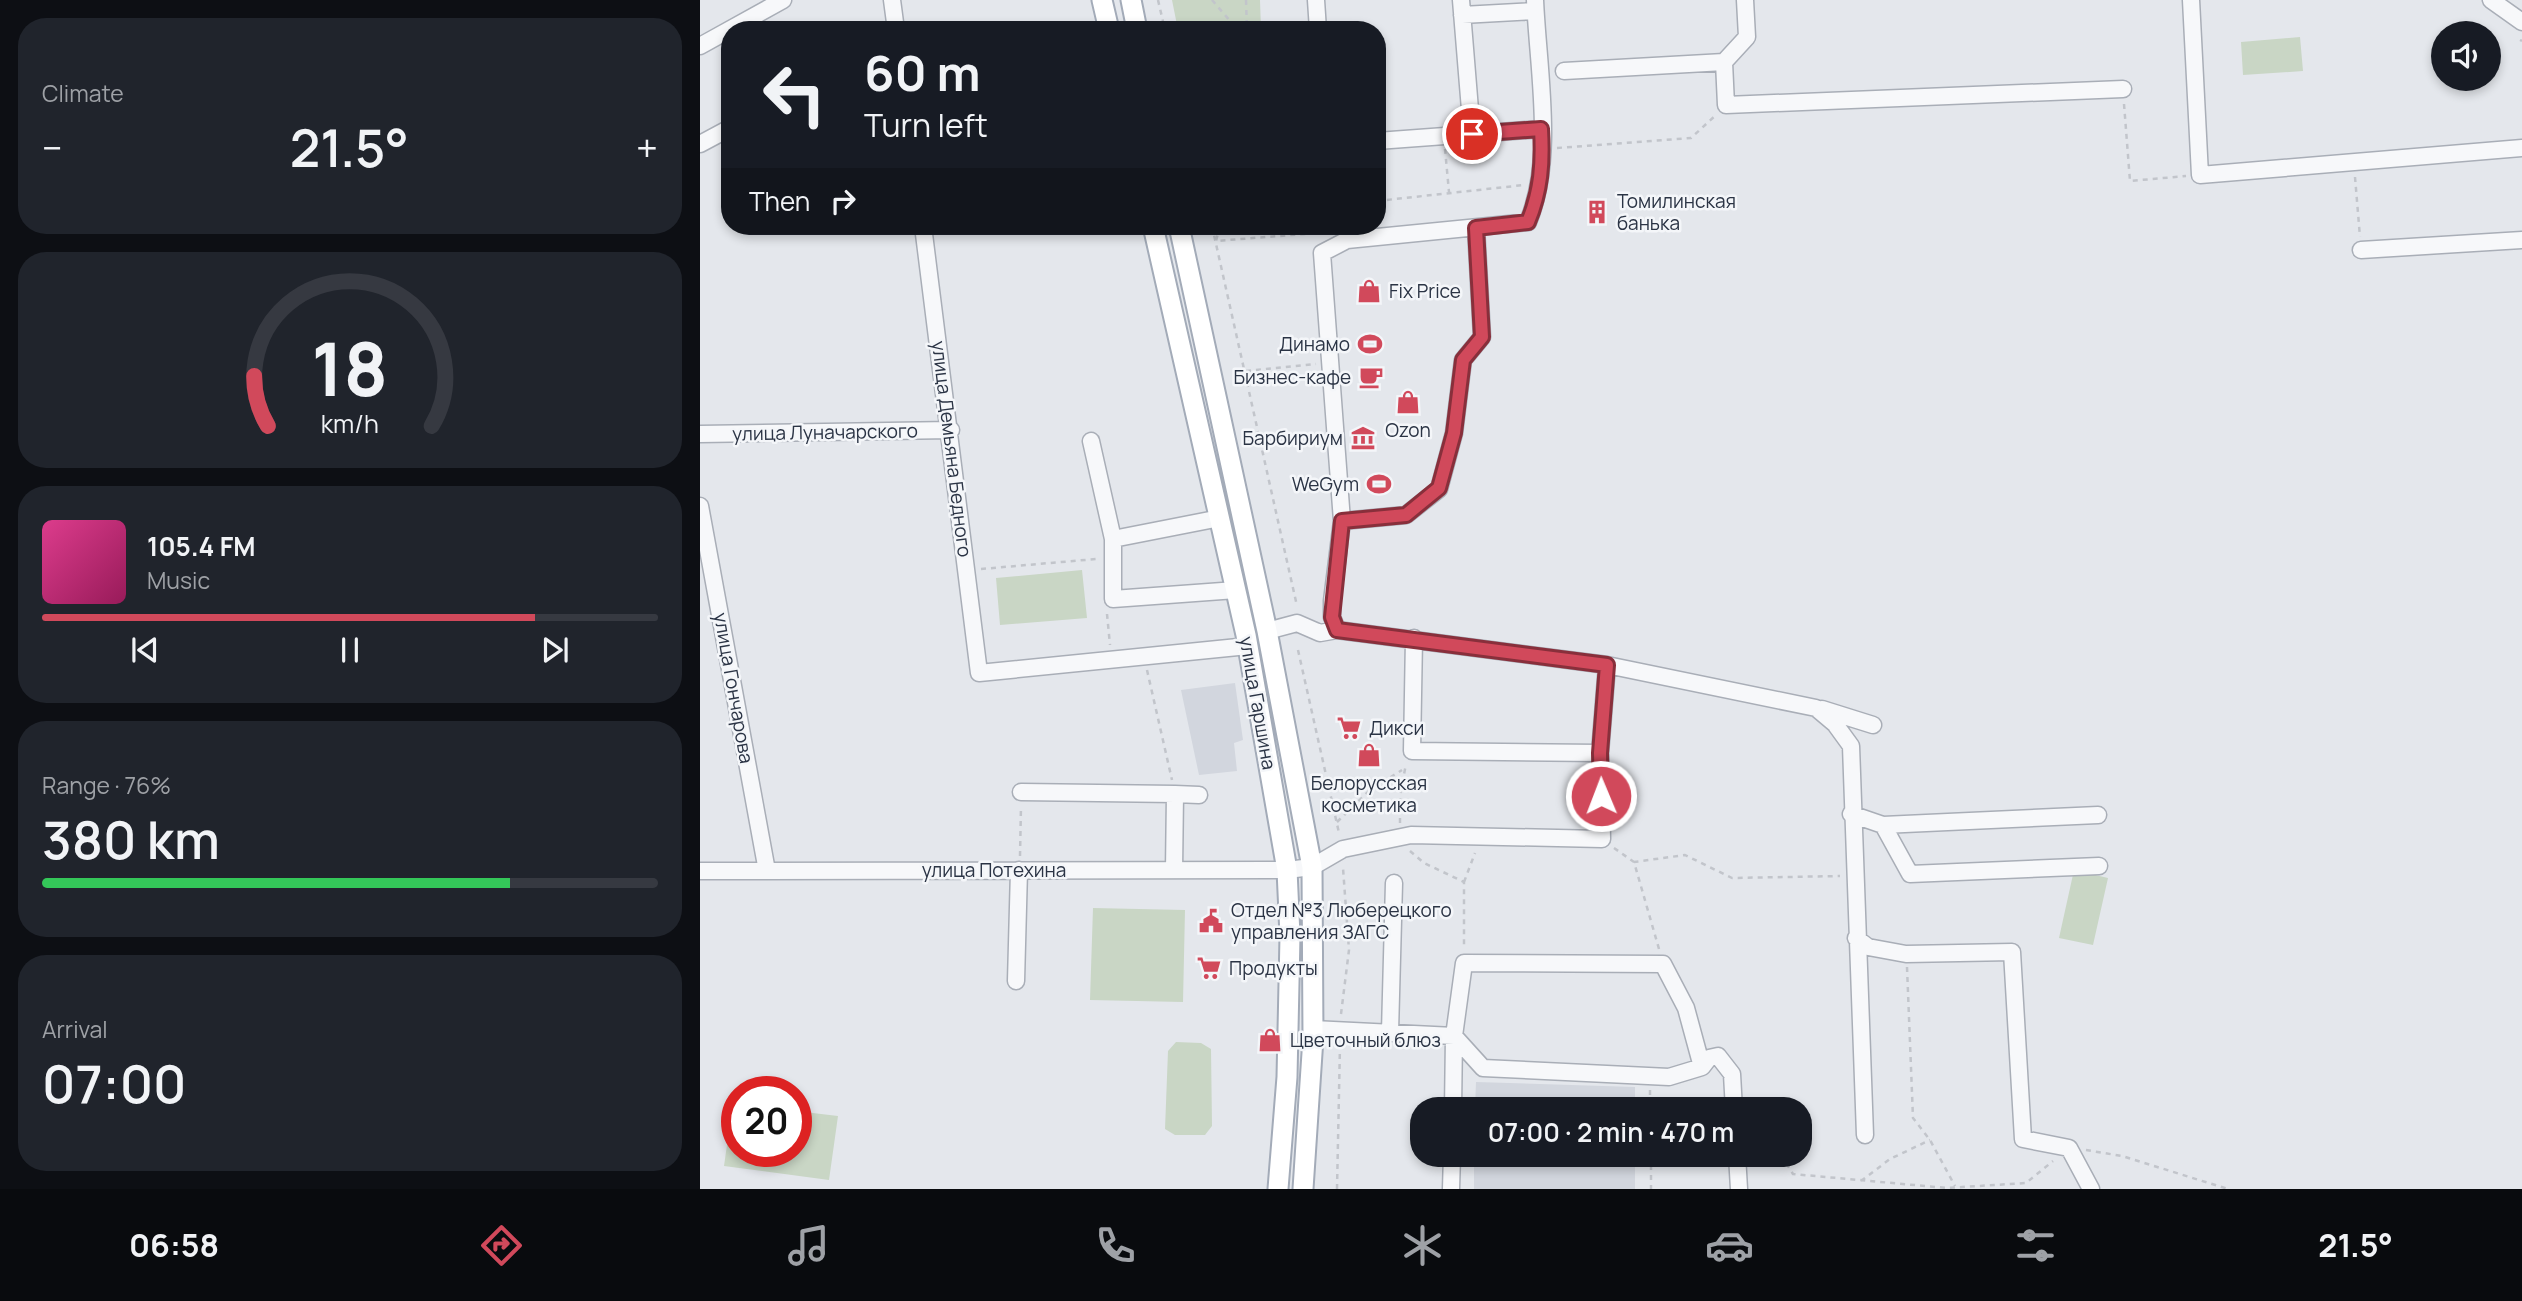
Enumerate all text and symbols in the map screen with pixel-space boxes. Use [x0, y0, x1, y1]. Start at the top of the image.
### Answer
map controls [2431, 21, 2501, 91]
button: sound [2431, 21, 2501, 91]
text: 60 m [864, 39, 981, 106]
icon: left [749, 49, 840, 140]
text: Climate [42, 77, 124, 109]
text: Turn left [864, 103, 988, 147]
pin [1442, 104, 1502, 164]
text: 21.5° [290, 112, 409, 183]
icon: arrive [1453, 115, 1491, 153]
text: − [42, 121, 63, 173]
text: + [636, 121, 658, 173]
icon: right [824, 182, 862, 220]
text: Then [749, 183, 810, 219]
place label: Томилинская банька [1617, 188, 1736, 236]
building icon: Томилинская банька [1583, 198, 1611, 226]
shop icon: Fix Price [1355, 277, 1383, 305]
place label: Fix Price [1389, 278, 1461, 304]
text: 18 [312, 319, 388, 419]
sports icon: Динамо [1356, 330, 1384, 358]
place label: Динамо [1279, 331, 1350, 357]
street label: улица Демьяна Бедного [926, 339, 978, 559]
cafe icon: Бизнес-кафе [1357, 363, 1385, 391]
place label: Бизнес-кафе [1233, 364, 1351, 390]
shop icon: Ozon [1394, 388, 1422, 416]
text: km/h [321, 406, 379, 441]
street label: улица Луначарского [732, 417, 918, 447]
place label: Ozon [1385, 417, 1431, 443]
museum icon: Барбириум [1349, 424, 1377, 452]
place label: Барбириум [1243, 425, 1343, 451]
sports icon: WeGym [1365, 470, 1393, 498]
place label: WeGym [1292, 471, 1359, 497]
text: 105.4 FM [147, 528, 256, 564]
text: Music [147, 564, 210, 596]
street label: улица Гончарова [708, 611, 760, 765]
icon: previous [126, 631, 164, 669]
icon: pause [331, 631, 369, 669]
icon: next [536, 631, 574, 669]
street label: улица Гаршина [1233, 634, 1283, 772]
supermarket icon: Дикси [1335, 714, 1363, 742]
place label: Дикси [1369, 715, 1424, 741]
shop icon: Белорусская косметика [1355, 741, 1383, 769]
position arrow [1564, 759, 1638, 833]
text: Range · 76% [42, 769, 171, 801]
place label: Белорусская косметика [1311, 770, 1427, 818]
text: 380 km [42, 804, 220, 875]
street label: улица Потехина [922, 857, 1066, 883]
place label: Отдел №3 Люберецкого управления ЗАГС [1231, 897, 1452, 945]
public building icon: Отдел №3 Люберецкого управления ЗАГС [1197, 907, 1225, 935]
supermarket icon: Продукты [1195, 954, 1223, 982]
place label: Продукты [1229, 955, 1318, 981]
text: Arrival [42, 1013, 108, 1045]
shop icon: Цветочный блюз [1256, 1026, 1284, 1054]
place label: Цветочный блюз [1290, 1027, 1441, 1053]
text: 07:00 [42, 1048, 186, 1119]
speed limit sign: 20 [721, 1076, 812, 1167]
text: 07:00 · 2 min · 470 m [1488, 1114, 1734, 1150]
icon: directions [477, 1221, 526, 1270]
icon: music [784, 1221, 833, 1270]
icon: phone [1091, 1221, 1140, 1270]
icon: climate [1398, 1221, 1447, 1270]
icon: car [1705, 1221, 1754, 1270]
icon: filters [2011, 1221, 2060, 1270]
text: 06:58 [129, 1223, 219, 1267]
text: 21.5° [2318, 1223, 2393, 1267]

